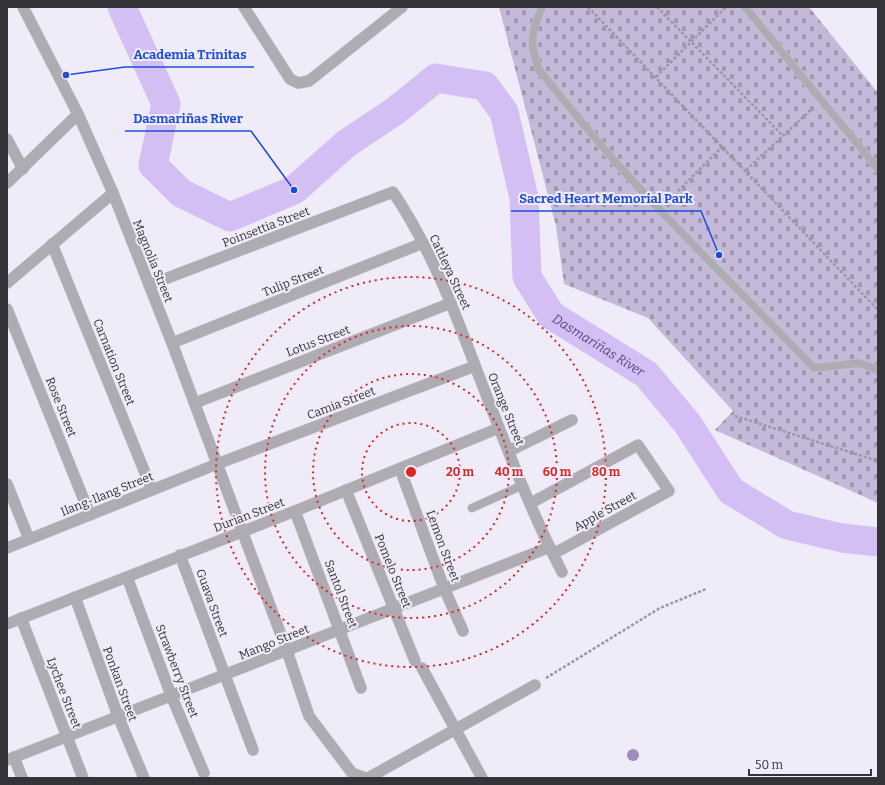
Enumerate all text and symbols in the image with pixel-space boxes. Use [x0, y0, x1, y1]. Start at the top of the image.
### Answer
callout: Academia Trinitas [125, 42, 254, 67]
text: Academia Trinitas [133, 47, 247, 62]
callout: Dasmariñas River [125, 106, 251, 131]
text: Dasmariñas River [133, 111, 243, 126]
callout: Sacred Heart Memorial Park [511, 186, 701, 211]
text: Sacred Heart Memorial Park [519, 191, 693, 206]
street label: Poinsettia Street [220, 204, 312, 250]
street label: Magnolia Street [130, 218, 176, 305]
street label: Cattleya Street [426, 232, 474, 312]
street label: Tulip Street [260, 262, 326, 300]
water label: Dasmariñas River [550, 311, 648, 380]
street label: Carnation Street [90, 317, 138, 408]
street label: Lotus Street [284, 322, 352, 360]
street label: Orange Street [485, 371, 527, 448]
street label: Rose Street [43, 375, 80, 439]
street label: Camia Street [305, 383, 378, 422]
centre of rings [404, 465, 418, 479]
text: 20 m [446, 465, 475, 479]
text: 40 m [495, 465, 524, 479]
text: 60 m [543, 465, 572, 479]
text: 80 m [592, 465, 621, 479]
street label: Ilang-Ilang Street [59, 469, 156, 519]
street label: Apple Street [571, 488, 639, 534]
street label: Durian Street [212, 495, 287, 535]
street label: Lemon Street [424, 508, 463, 584]
street label: Pomelo Street [372, 532, 414, 611]
street label: Santol Street [322, 558, 361, 631]
street label: Guava Street [193, 567, 231, 640]
street label: Mango Street [237, 621, 312, 662]
street label: Strawberry Street [153, 622, 201, 720]
street label: Ponkan Street [100, 645, 140, 724]
street label: Lychee Street [44, 656, 84, 731]
scale bar [749, 751, 871, 777]
text: 50 m [755, 758, 784, 772]

